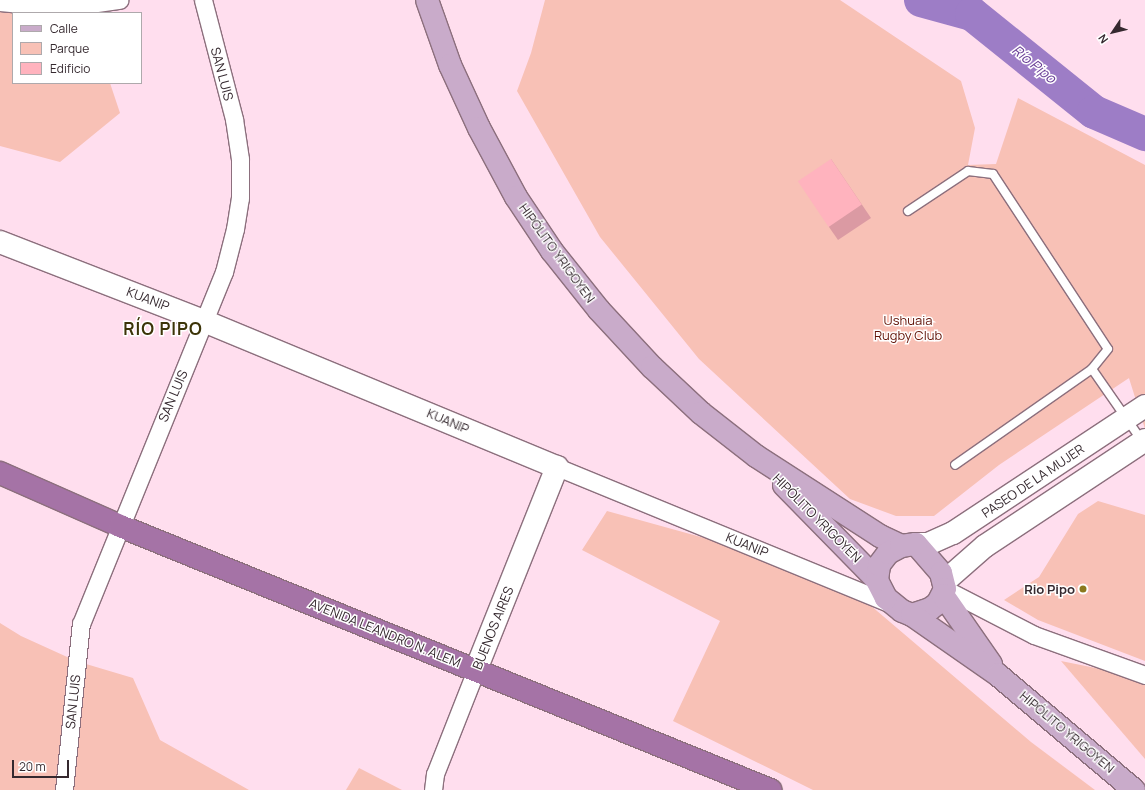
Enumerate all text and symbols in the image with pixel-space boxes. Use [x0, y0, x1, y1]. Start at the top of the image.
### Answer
legend [12, 12, 142, 84]
north arrow [1093, 12, 1133, 52]
text: Calle [50, 20, 78, 37]
text: N [1094, 32, 1111, 47]
text: Parque [50, 40, 89, 57]
water label: Río Pipo [1009, 41, 1059, 87]
street label: SAN LUIS [207, 46, 237, 102]
text: Edificio [50, 60, 90, 77]
street label: HIPÓLITO YRIGOYEN [516, 200, 598, 306]
street label: KUANIP [124, 284, 172, 314]
park label: Ushuaia Rugby Club [874, 313, 942, 344]
district label: RÍO PIPO [123, 319, 203, 339]
street label: SAN LUIS [155, 368, 191, 424]
street label: KUANIP [424, 405, 472, 437]
street label: PASEO DE LA MUJER [979, 441, 1087, 521]
street label: HIPÓLITO YRIGOYEN [769, 470, 865, 566]
street label: KUANIP [723, 529, 771, 561]
place label: Rio Pipo [1024, 581, 1075, 597]
street label: BUENOS AIRES [469, 584, 517, 672]
marker: Rio Pipo [1078, 584, 1088, 594]
street label: AVENIDA LEANDRO N. ALEM [307, 595, 463, 671]
street label: SAN LUIS [62, 674, 84, 730]
street label: HIPÓLITO YRIGOYEN [1016, 688, 1118, 776]
scale bar [14, 752, 71, 778]
text: 20 m [19, 758, 46, 775]

